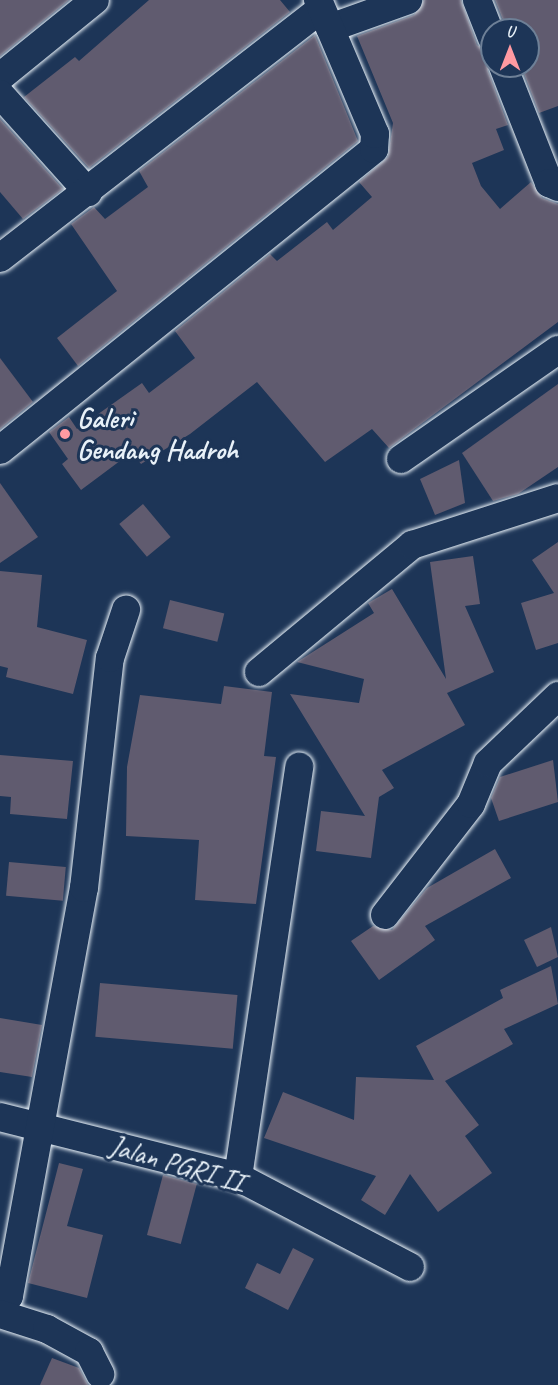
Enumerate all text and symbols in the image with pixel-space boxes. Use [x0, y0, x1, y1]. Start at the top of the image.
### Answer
north arrow [480, 18, 540, 78]
text: U [506, 22, 514, 42]
place label: Galeri Gendang Hadroh [77, 401, 239, 467]
marker: Galeri Gendang Hadroh [58, 427, 72, 441]
street label: Jalan PGRI II [106, 1129, 248, 1199]

